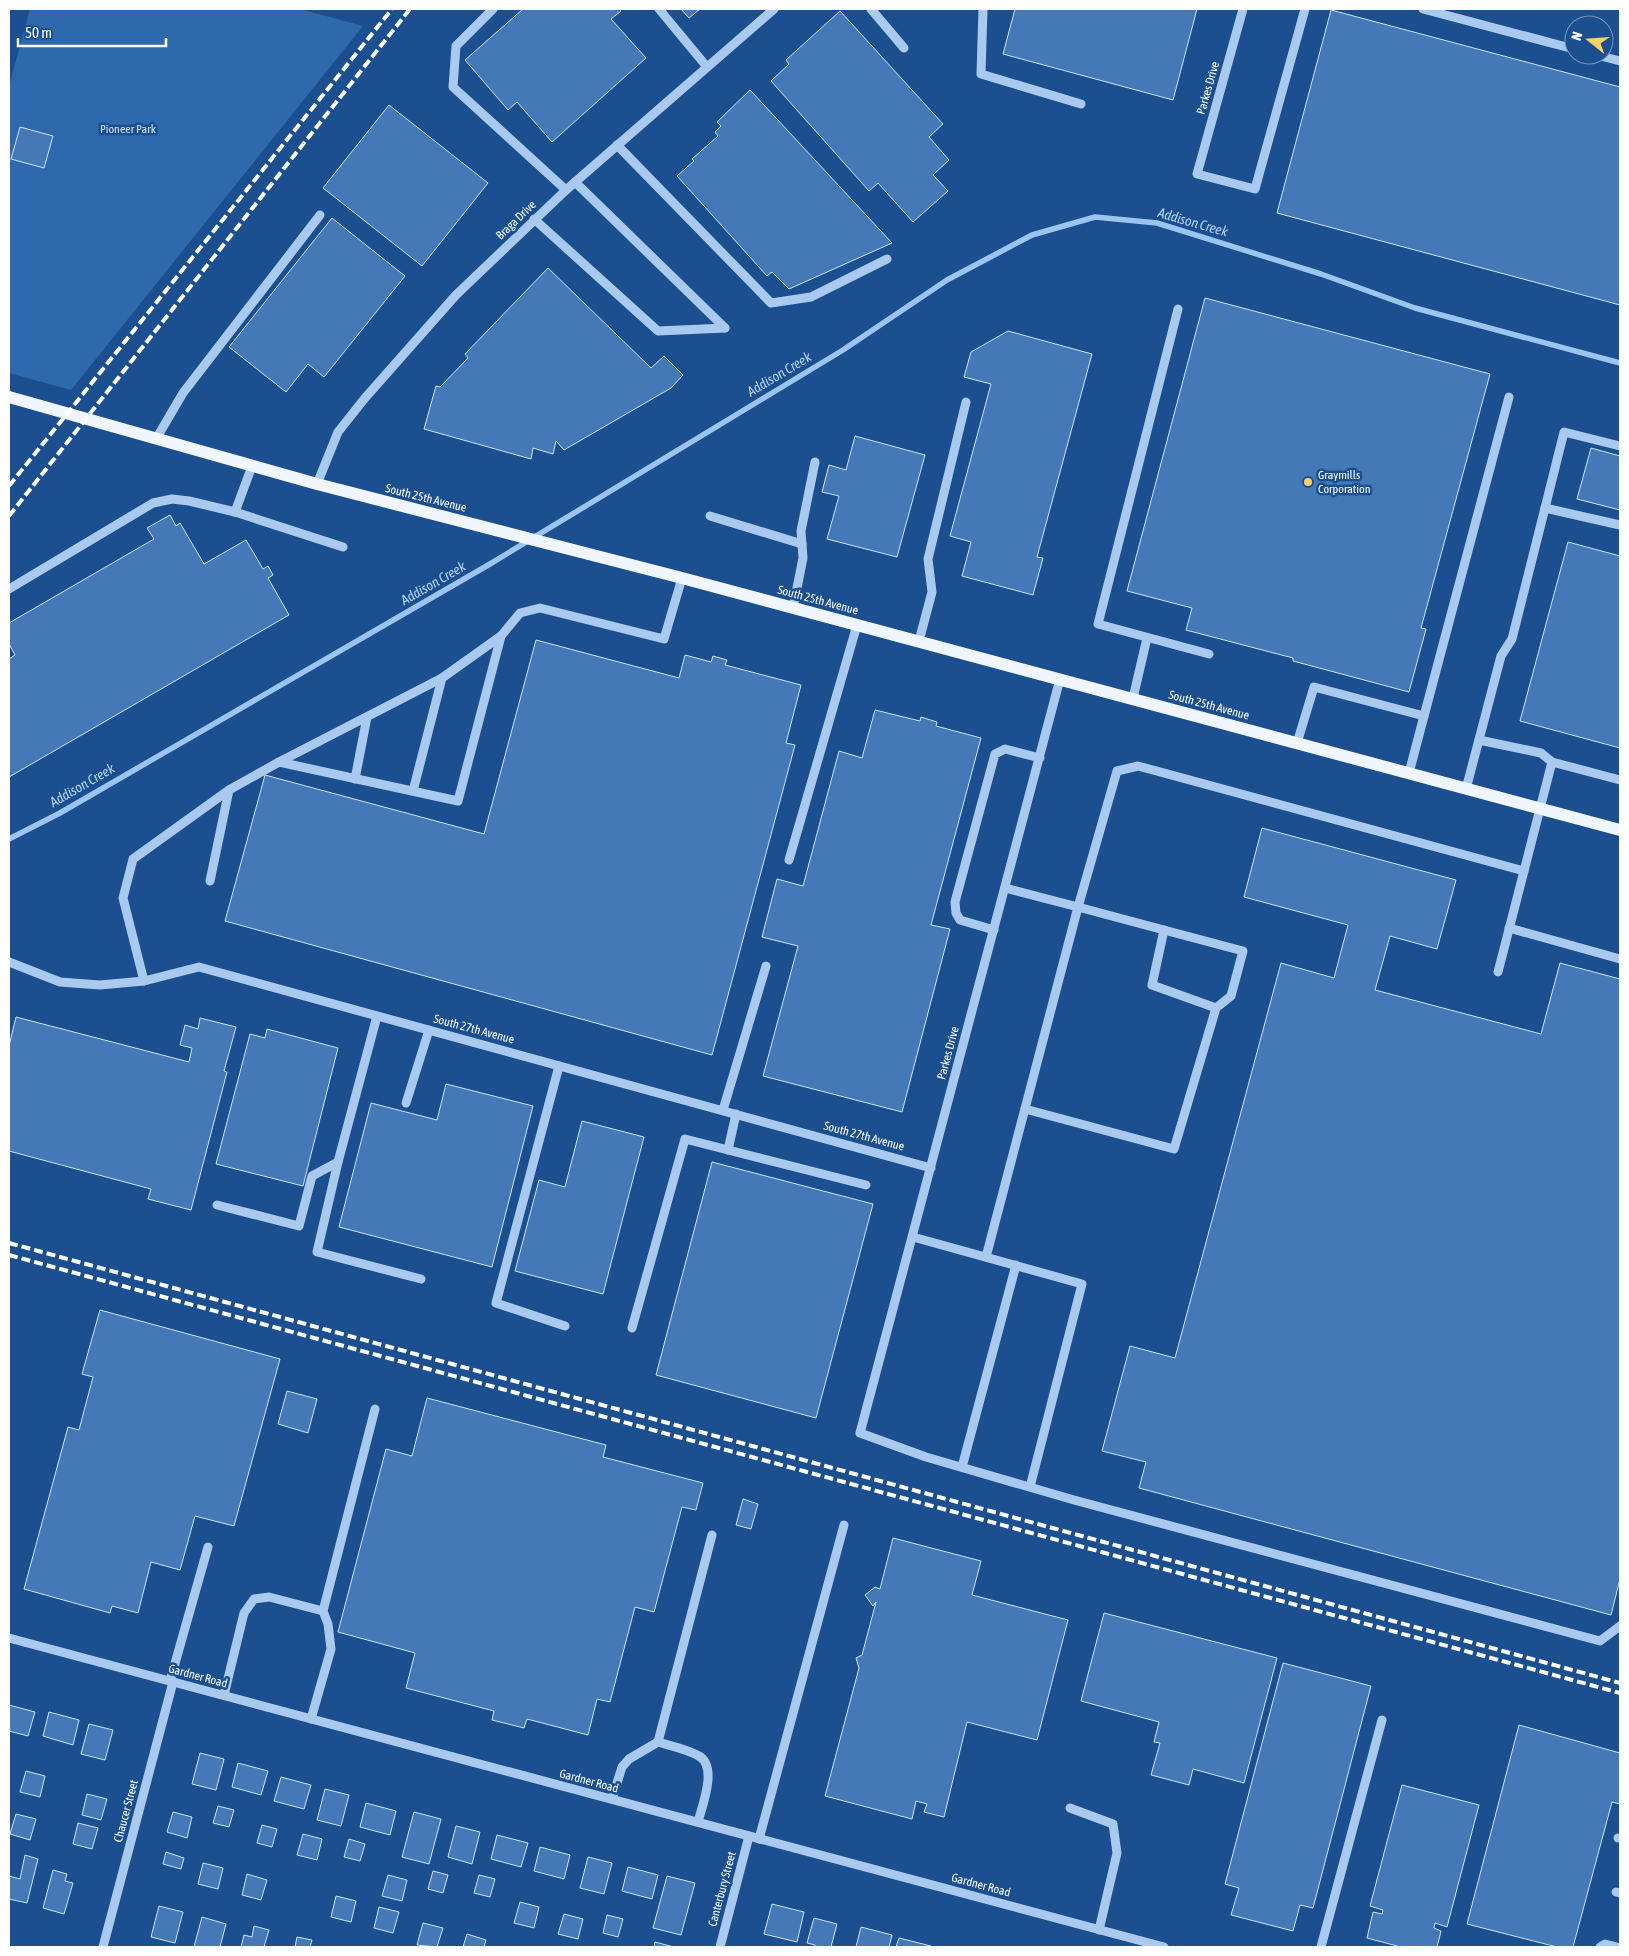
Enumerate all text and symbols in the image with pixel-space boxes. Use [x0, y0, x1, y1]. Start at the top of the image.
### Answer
scale bar [18, 15, 165, 47]
north arrow [1564, 15, 1614, 65]
text: 50 m [25, 24, 52, 41]
text: N [1568, 30, 1585, 42]
street label: Parkes Drive [1194, 60, 1222, 116]
park label: Pioneer Park [100, 122, 157, 136]
street label: Braga Drive [493, 198, 539, 242]
water label: Addison Creek [1155, 204, 1231, 240]
water label: Addison Creek [743, 348, 815, 400]
place label: Graymills Corporation [1318, 468, 1370, 496]
marker: Graymills Corporation [1302, 476, 1314, 488]
street label: South 25th Avenue [384, 481, 468, 515]
water label: Addison Creek [397, 558, 469, 608]
street label: South 25th Avenue [776, 583, 860, 617]
street label: South 25th Avenue [1167, 688, 1251, 722]
water label: Addison Creek [46, 760, 118, 810]
street label: South 27th Avenue [432, 1012, 516, 1046]
street label: Parkes Drive [934, 1025, 962, 1081]
street label: South 27th Avenue [822, 1119, 906, 1153]
street label: Gardner Road [167, 1661, 229, 1691]
street label: Gardner Road [558, 1766, 620, 1796]
street label: Chaucer Street [111, 1778, 141, 1844]
street label: Canterbury Street [705, 1849, 739, 1928]
street label: Gardner Road [950, 1870, 1012, 1900]

